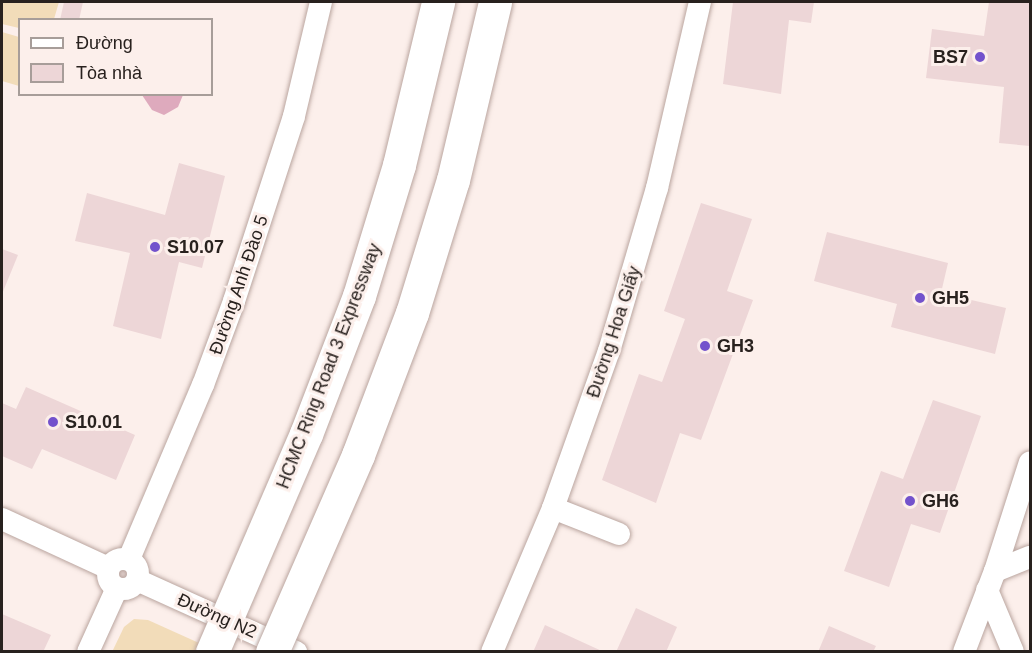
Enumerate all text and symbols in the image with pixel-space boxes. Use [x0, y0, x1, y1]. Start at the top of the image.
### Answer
legend [18, 18, 213, 96]
text: Đường [76, 33, 133, 53]
place label: BS7 [933, 46, 968, 68]
marker: BS7 [973, 50, 987, 64]
text: Tòa nhà [76, 63, 142, 83]
street label: Đường Anh Đào 5 [205, 212, 273, 358]
place label: S10.07 [167, 236, 224, 258]
marker: S10.07 [148, 240, 162, 254]
street label: HCMC Ring Road 3 Expressway [272, 240, 386, 492]
street label: Đường Hoa Giấy [583, 264, 645, 400]
place label: GH5 [932, 287, 969, 309]
marker: GH5 [913, 291, 927, 305]
place label: GH3 [717, 335, 754, 357]
marker: GH3 [698, 339, 712, 353]
place label: S10.01 [65, 411, 122, 433]
marker: S10.01 [46, 415, 60, 429]
place label: GH6 [922, 490, 959, 512]
marker: GH6 [903, 494, 917, 508]
street label: Đường N2 [174, 589, 260, 643]

